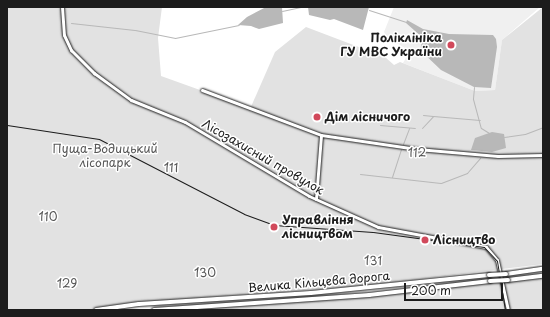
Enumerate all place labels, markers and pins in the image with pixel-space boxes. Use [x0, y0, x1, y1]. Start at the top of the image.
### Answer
place label: Поліклініка ГУ МВС України [340, 31, 442, 59]
marker: Поліклініка ГУ МВС України [445, 39, 457, 51]
place label: Дім лісничого [325, 110, 411, 124]
marker: Дім лісничого [312, 112, 322, 122]
place label: Управління лісництвом [282, 213, 353, 241]
marker: Управління лісництвом [269, 222, 279, 232]
place label: Лісництво [433, 233, 495, 247]
marker: Лісництво [420, 235, 430, 245]

